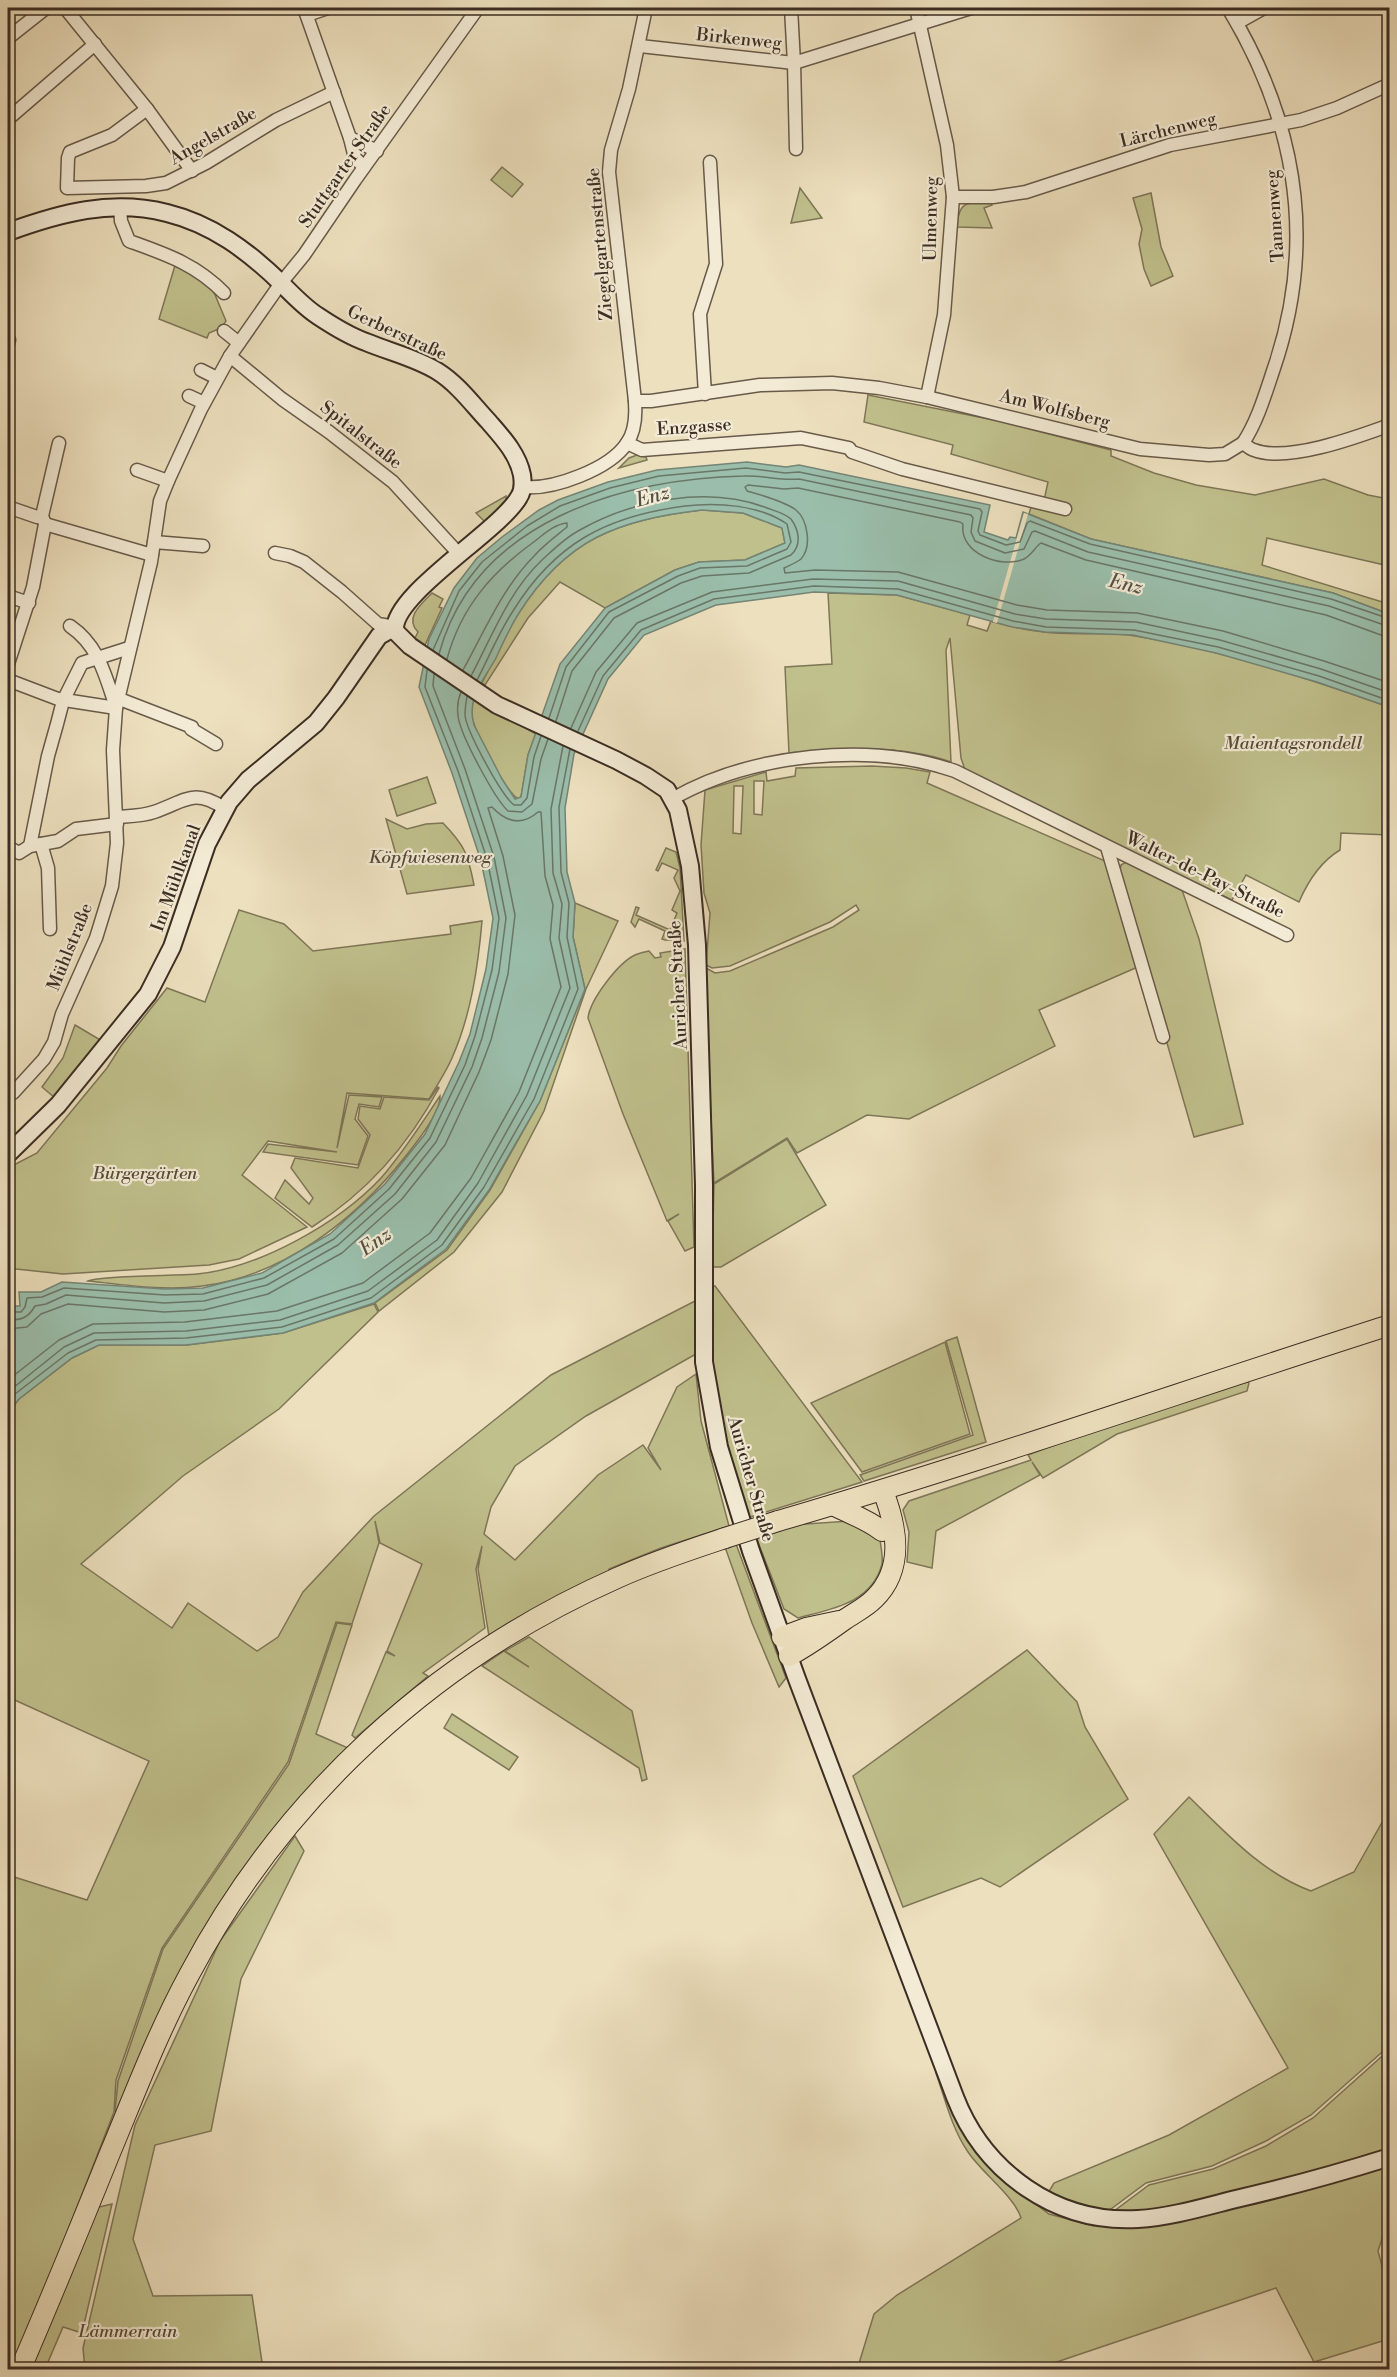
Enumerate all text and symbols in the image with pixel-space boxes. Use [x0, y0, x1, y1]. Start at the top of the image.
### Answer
street label: Birkenweg [694, 23, 784, 55]
street label: Stuttgarter Straße [294, 100, 396, 232]
street label: Angelstraße [164, 102, 261, 171]
street label: Lärchenweg [1117, 107, 1219, 153]
street label: Ziegelgartenstraße [582, 167, 618, 321]
street label: Tannenweg [1260, 168, 1290, 263]
street label: Ulmenweg [919, 176, 943, 262]
street label: Gerberstraße [343, 300, 451, 366]
street label: Am Wolfsberg [996, 384, 1113, 434]
street label: Spitalstraße [315, 396, 407, 474]
street label: Enzgasse [656, 413, 732, 441]
water label: Enz [632, 480, 673, 514]
water label: Enz [1106, 569, 1146, 601]
park label: Maientagsrondell [1224, 732, 1362, 755]
street label: Im Mühlkanal [146, 820, 206, 935]
street label: Walter-de-Pay-Straße [1121, 826, 1288, 924]
park label: Köpfwiesenweg [368, 846, 492, 869]
street label: Mühlstraße [42, 900, 98, 994]
street label: Auricher Straße [663, 920, 693, 1051]
park label: Bürgergärten [92, 1162, 198, 1185]
water label: Enz [354, 1222, 397, 1263]
street label: Auricher Straße [722, 1413, 780, 1544]
park label: Lämmerrain [78, 2320, 178, 2343]

